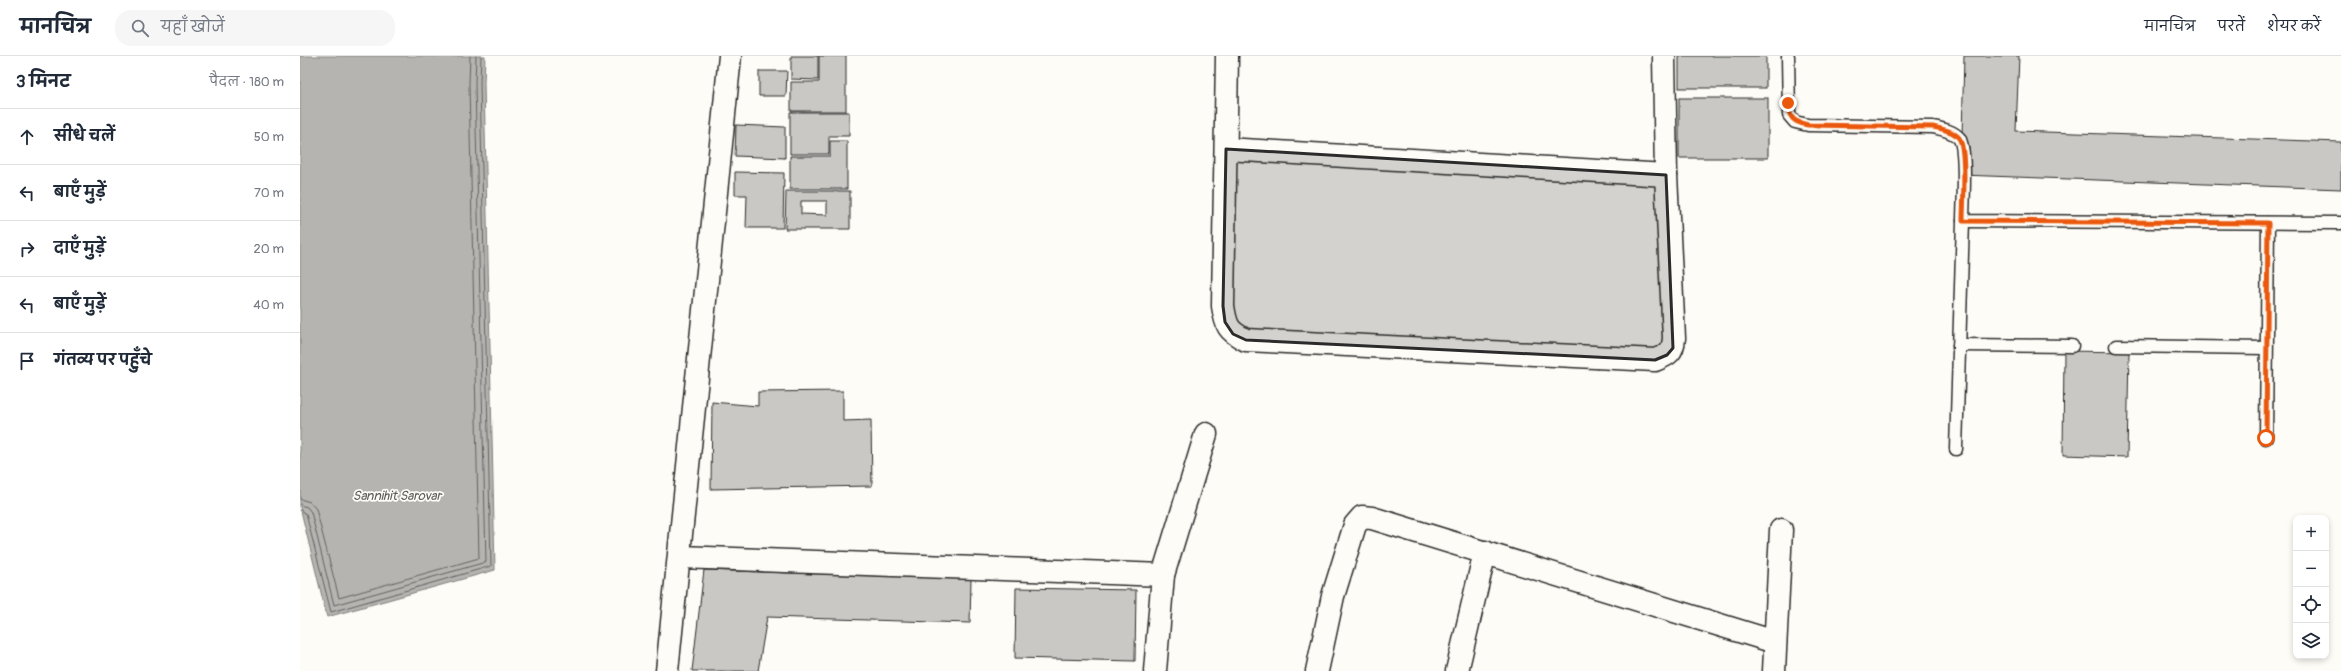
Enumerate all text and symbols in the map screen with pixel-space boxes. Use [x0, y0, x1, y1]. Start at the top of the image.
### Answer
search box [115, 10, 395, 46]
text: मानचित्र [20, 15, 91, 39]
icon: search [129, 17, 151, 39]
text: यहाँ खोजें [161, 18, 225, 37]
text: मानचित्र [2144, 18, 2196, 35]
text: परतें [2218, 18, 2245, 35]
text: शेयर करें [2267, 18, 2321, 35]
text: 3 मिनट [16, 71, 70, 92]
text: पैदल · 180 m [209, 74, 284, 90]
route end [1779, 94, 1797, 112]
icon: ahead [16, 126, 38, 148]
text: सीधे चलें [54, 127, 115, 146]
text: 50 m [254, 129, 284, 145]
icon: left [16, 182, 38, 204]
text: बाएँ मुड़ें [54, 183, 106, 202]
text: 70 m [254, 185, 284, 201]
icon: right [16, 238, 38, 260]
text: दाएँ मुड़ें [54, 239, 106, 258]
text: 20 m [253, 241, 284, 257]
icon: left [16, 294, 38, 316]
text: बाएँ मुड़ें [54, 295, 106, 314]
text: 40 m [253, 297, 284, 313]
icon: arrive [16, 350, 38, 372]
text: गंतव्य पर पहुँचे [54, 351, 152, 370]
route start [2257, 429, 2275, 447]
water label: Sannihit Sarovar [353, 488, 444, 504]
map controls [2293, 515, 2329, 659]
button: + [2293, 515, 2329, 551]
button: − [2293, 551, 2329, 587]
button: locate [2293, 587, 2329, 623]
button: layers [2293, 623, 2329, 659]

